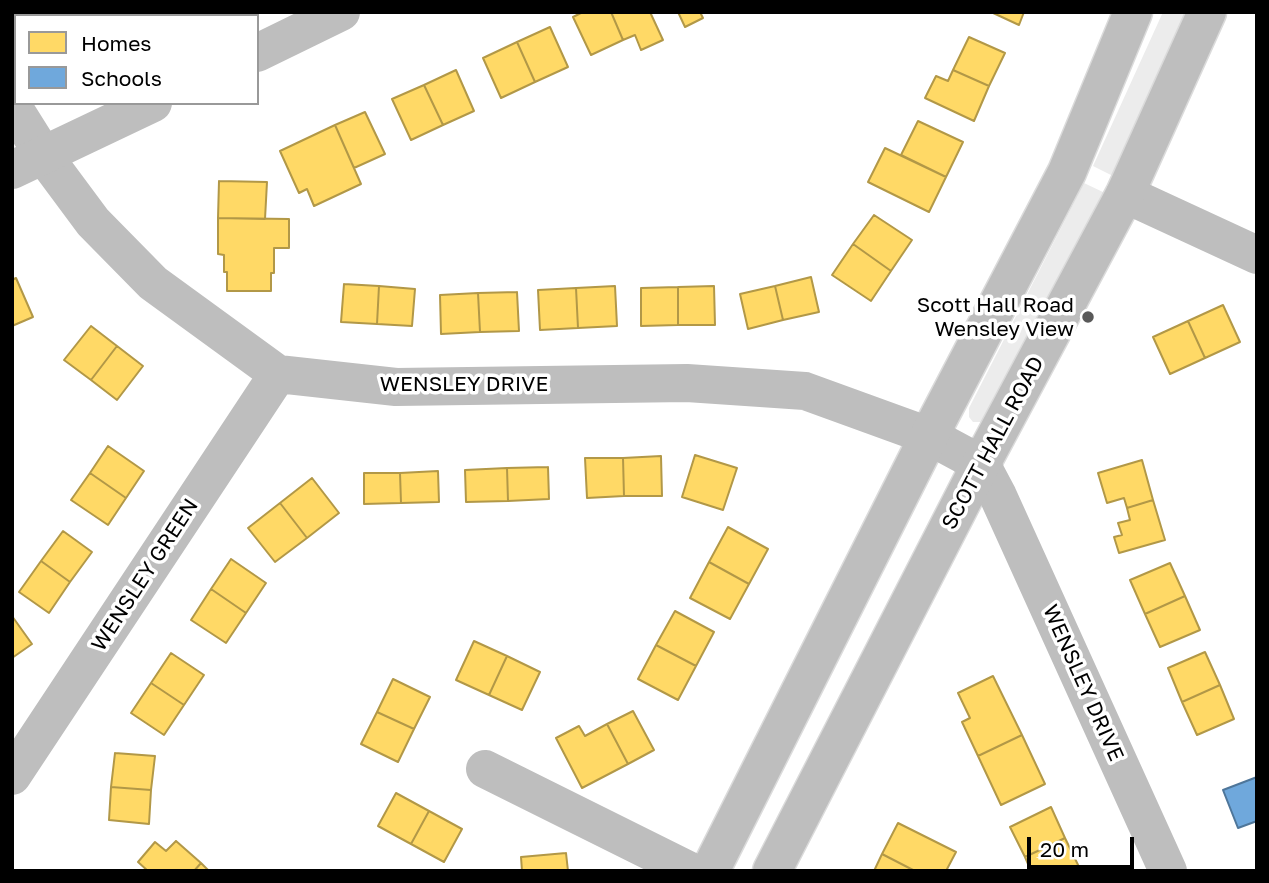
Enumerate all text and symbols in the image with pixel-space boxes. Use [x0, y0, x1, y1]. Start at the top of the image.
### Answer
legend [14, 14, 259, 105]
text: Homes [81, 30, 151, 56]
text: Schools [81, 65, 162, 91]
place label: Scott Hall Road Wensley View [917, 292, 1074, 342]
marker: Scott Hall Road Wensley View [1080, 309, 1096, 325]
street label: SCOTT HALL ROAD [937, 352, 1049, 534]
street label: WENSLEY DRIVE [380, 371, 548, 397]
street label: WENSLEY GREEN [86, 494, 204, 656]
street label: WENSLEY DRIVE [1037, 601, 1129, 765]
scale bar [1031, 824, 1138, 868]
text: 20 m [1040, 836, 1089, 862]

